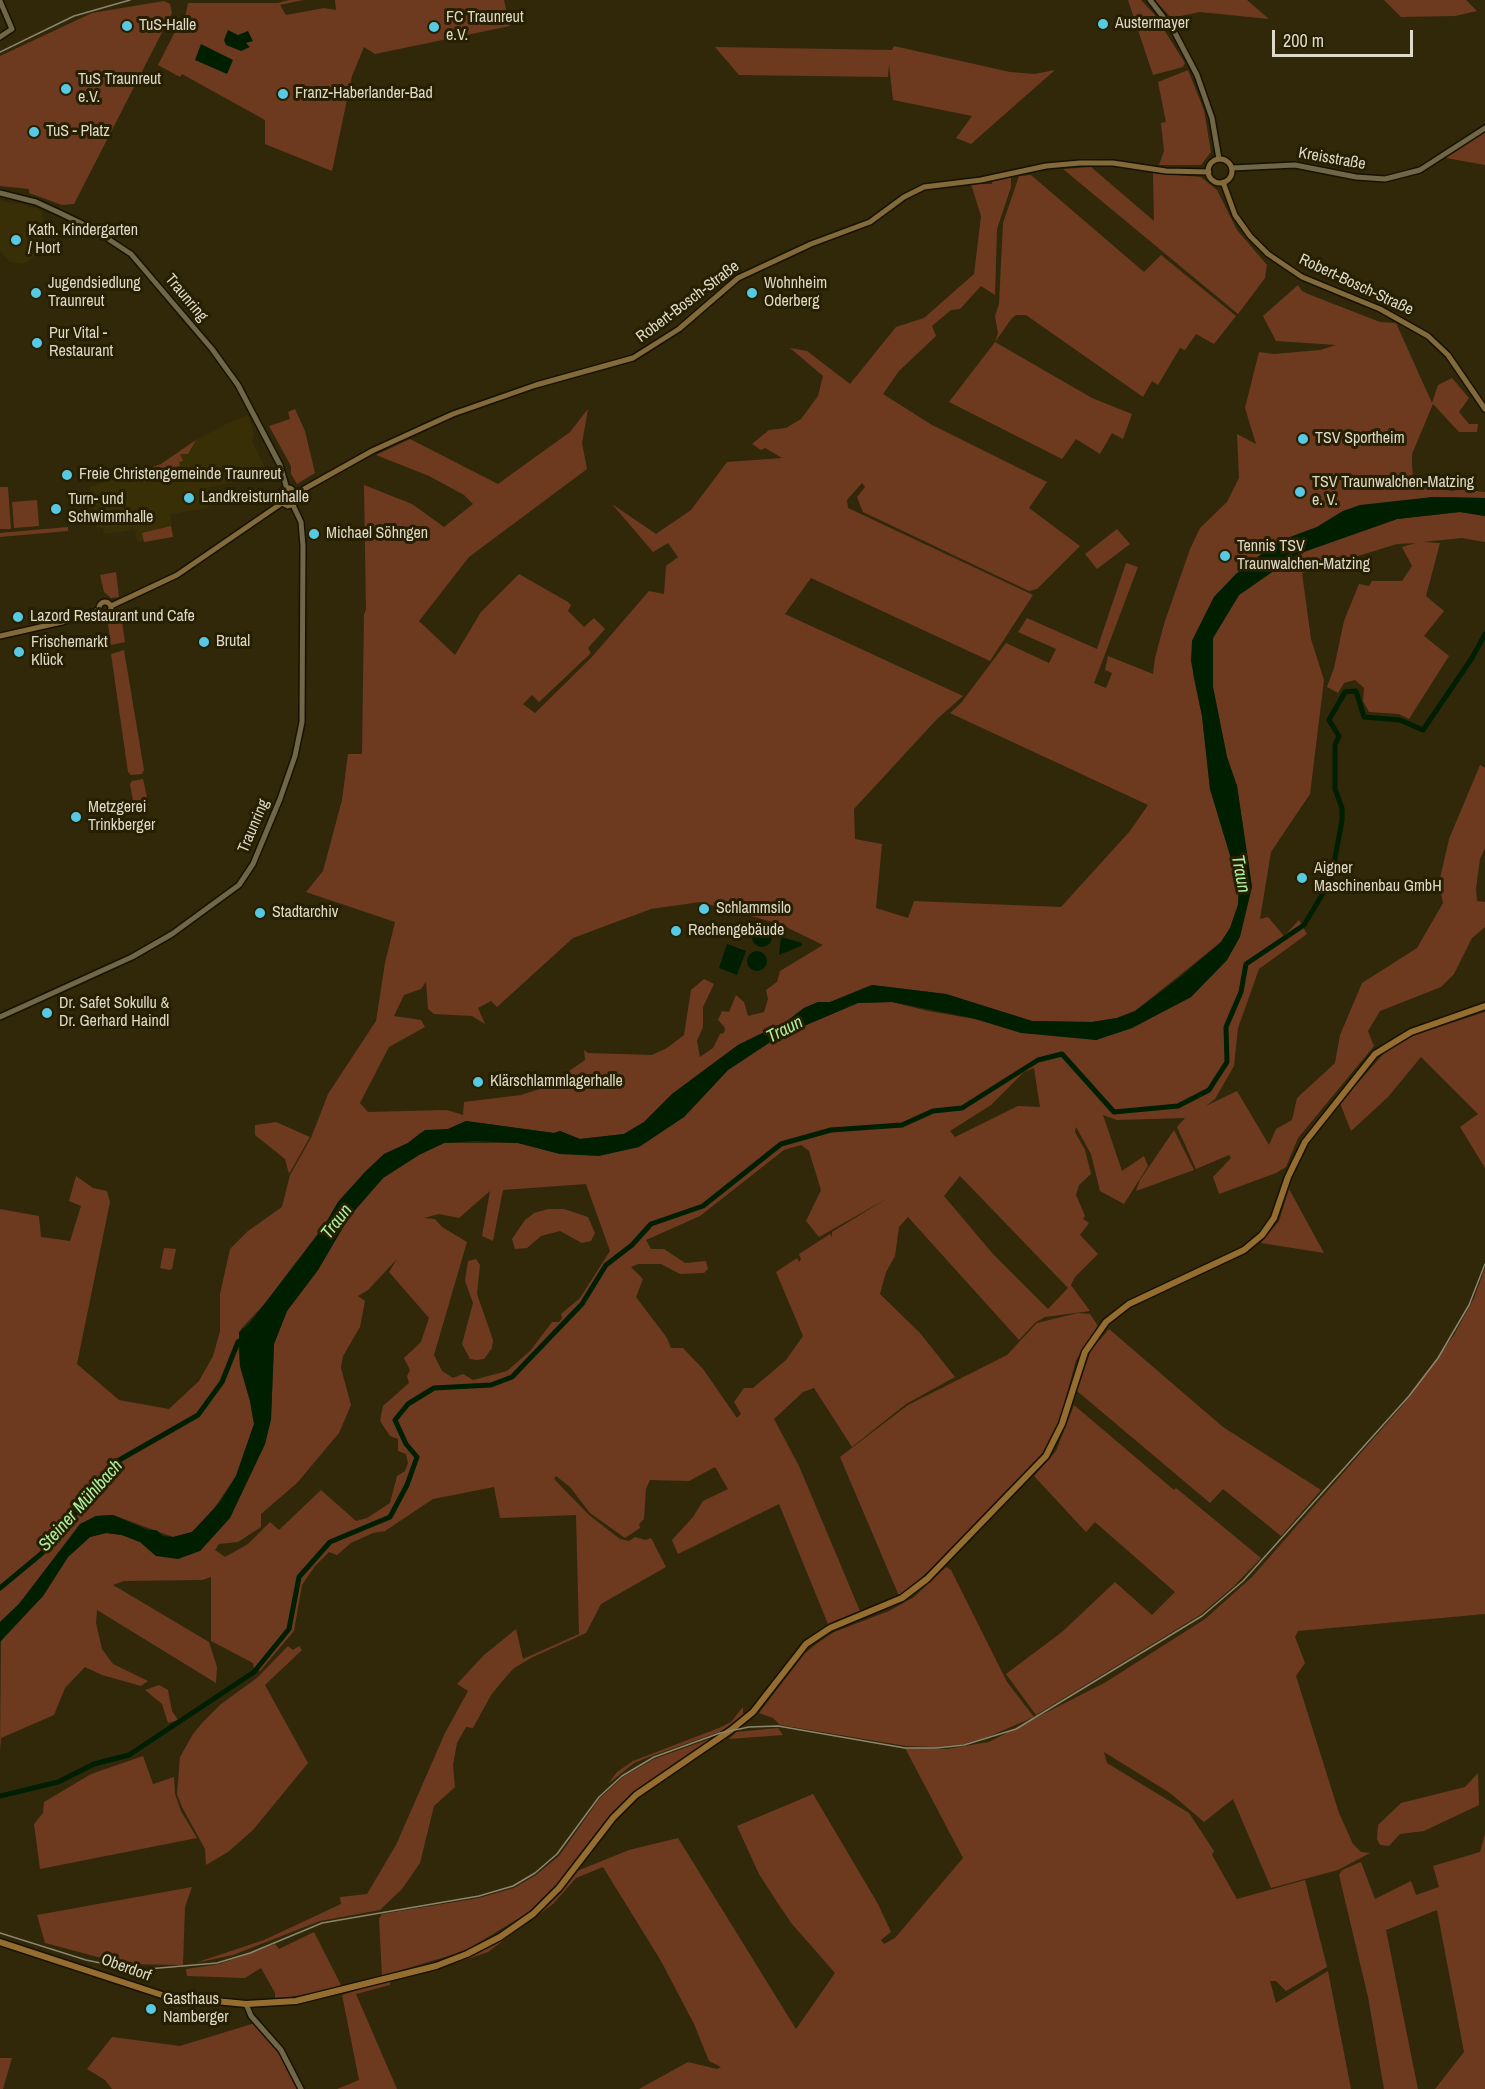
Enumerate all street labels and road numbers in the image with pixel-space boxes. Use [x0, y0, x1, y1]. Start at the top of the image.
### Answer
street label: Kreisstraße [1297, 144, 1367, 174]
street label: Robert-Bosch-Straße [1296, 250, 1416, 320]
street label: Robert-Bosch-Straße [633, 257, 743, 347]
street label: Traunring [161, 270, 211, 326]
street label: Traunring [234, 796, 274, 856]
street label: Oberdorf [98, 1950, 154, 1986]

